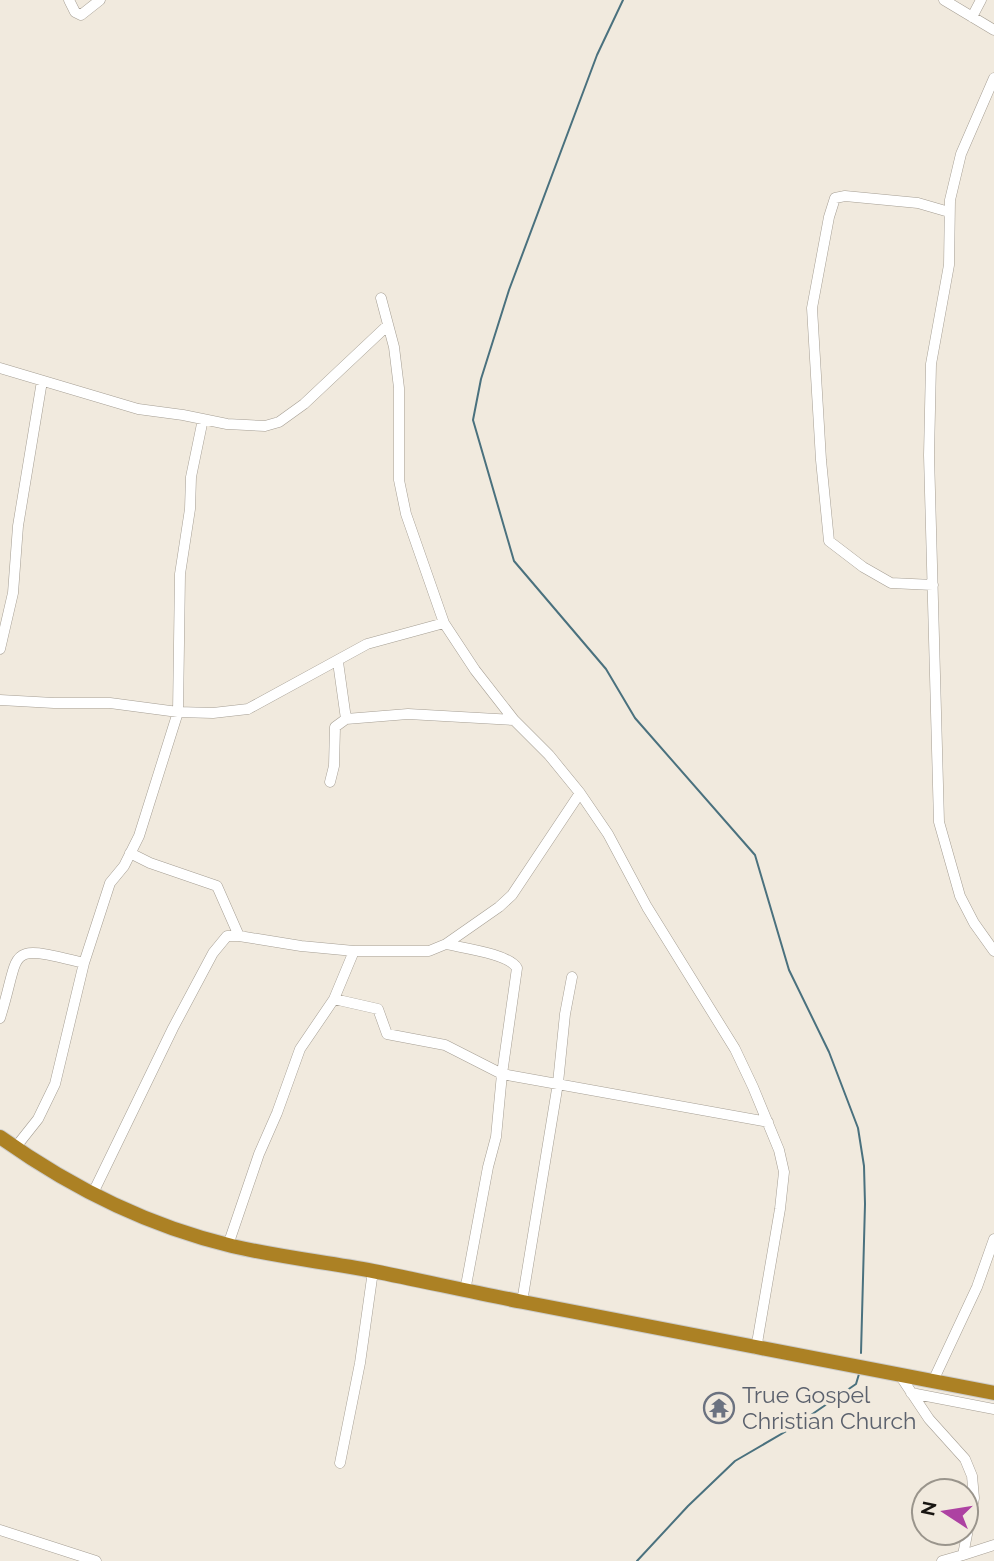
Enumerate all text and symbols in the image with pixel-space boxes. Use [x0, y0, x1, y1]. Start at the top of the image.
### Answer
place label: True Gospel Christian Church [742, 1381, 917, 1434]
temple icon: True Gospel Christian Church [702, 1391, 736, 1425]
north arrow [910, 1477, 980, 1547]
text: N [916, 1499, 941, 1518]

